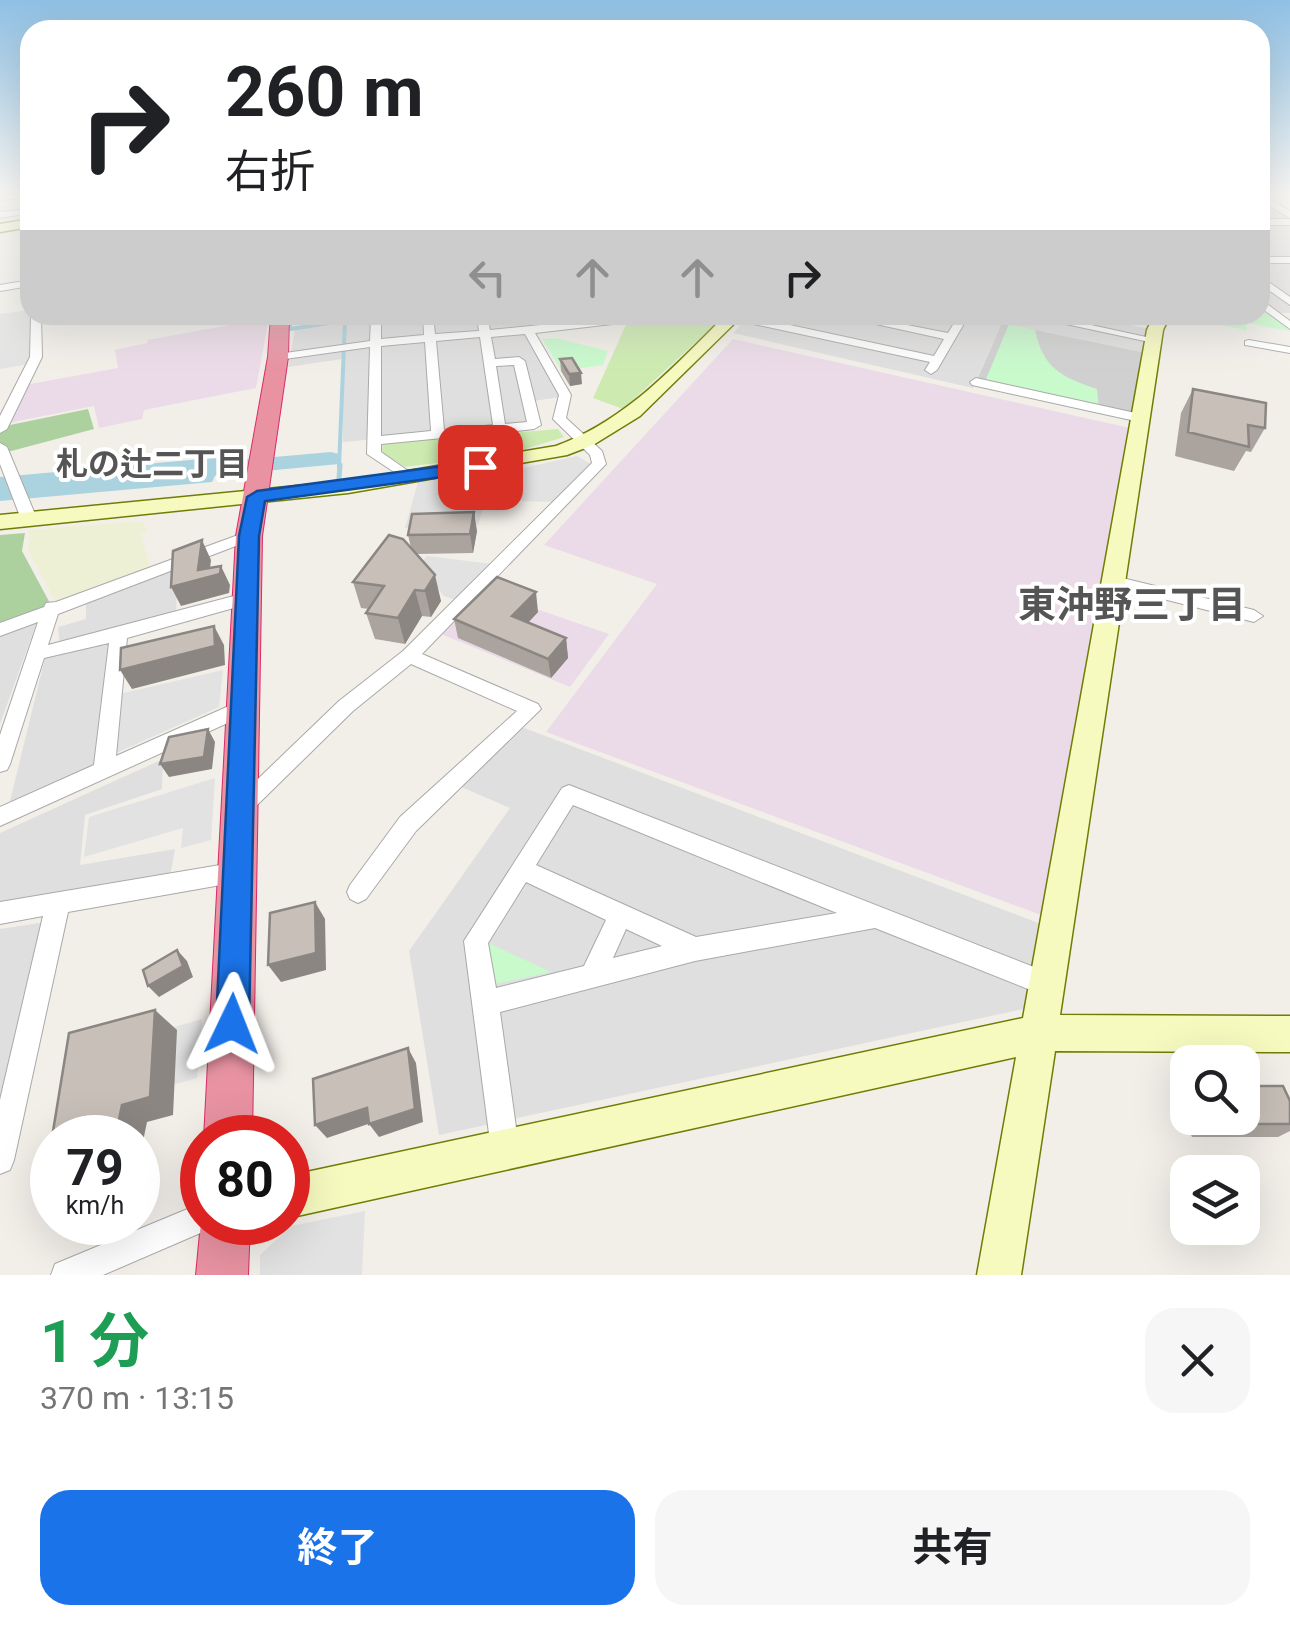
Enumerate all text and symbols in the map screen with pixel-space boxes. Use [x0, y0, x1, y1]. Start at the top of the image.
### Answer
text: 260 m [225, 51, 424, 133]
icon: right [60, 60, 190, 190]
text: 右折 [225, 145, 315, 198]
icon: left [460, 250, 515, 305]
icon: ahead [565, 250, 620, 305]
icon: ahead [670, 250, 725, 305]
icon: right [775, 250, 830, 305]
pin [438, 425, 523, 510]
icon: arrive [453, 440, 508, 495]
district label: 札の辻二丁目 [56, 445, 248, 483]
district label: 東沖野三丁目 [1018, 583, 1246, 627]
position arrow [180, 972, 284, 1076]
map controls [1170, 1045, 1260, 1245]
button: search [1170, 1045, 1260, 1135]
speed limit sign: 80 [180, 1115, 310, 1245]
text: 79 [66, 1139, 124, 1197]
button: layers [1170, 1155, 1260, 1245]
text: km/h [66, 1191, 124, 1220]
text: 1 分 [40, 1306, 149, 1377]
button: close [1145, 1308, 1250, 1413]
text: 370 m · 13:15 [40, 1379, 234, 1417]
button: 終了 [40, 1490, 635, 1605]
button: 共有 [655, 1490, 1250, 1605]

